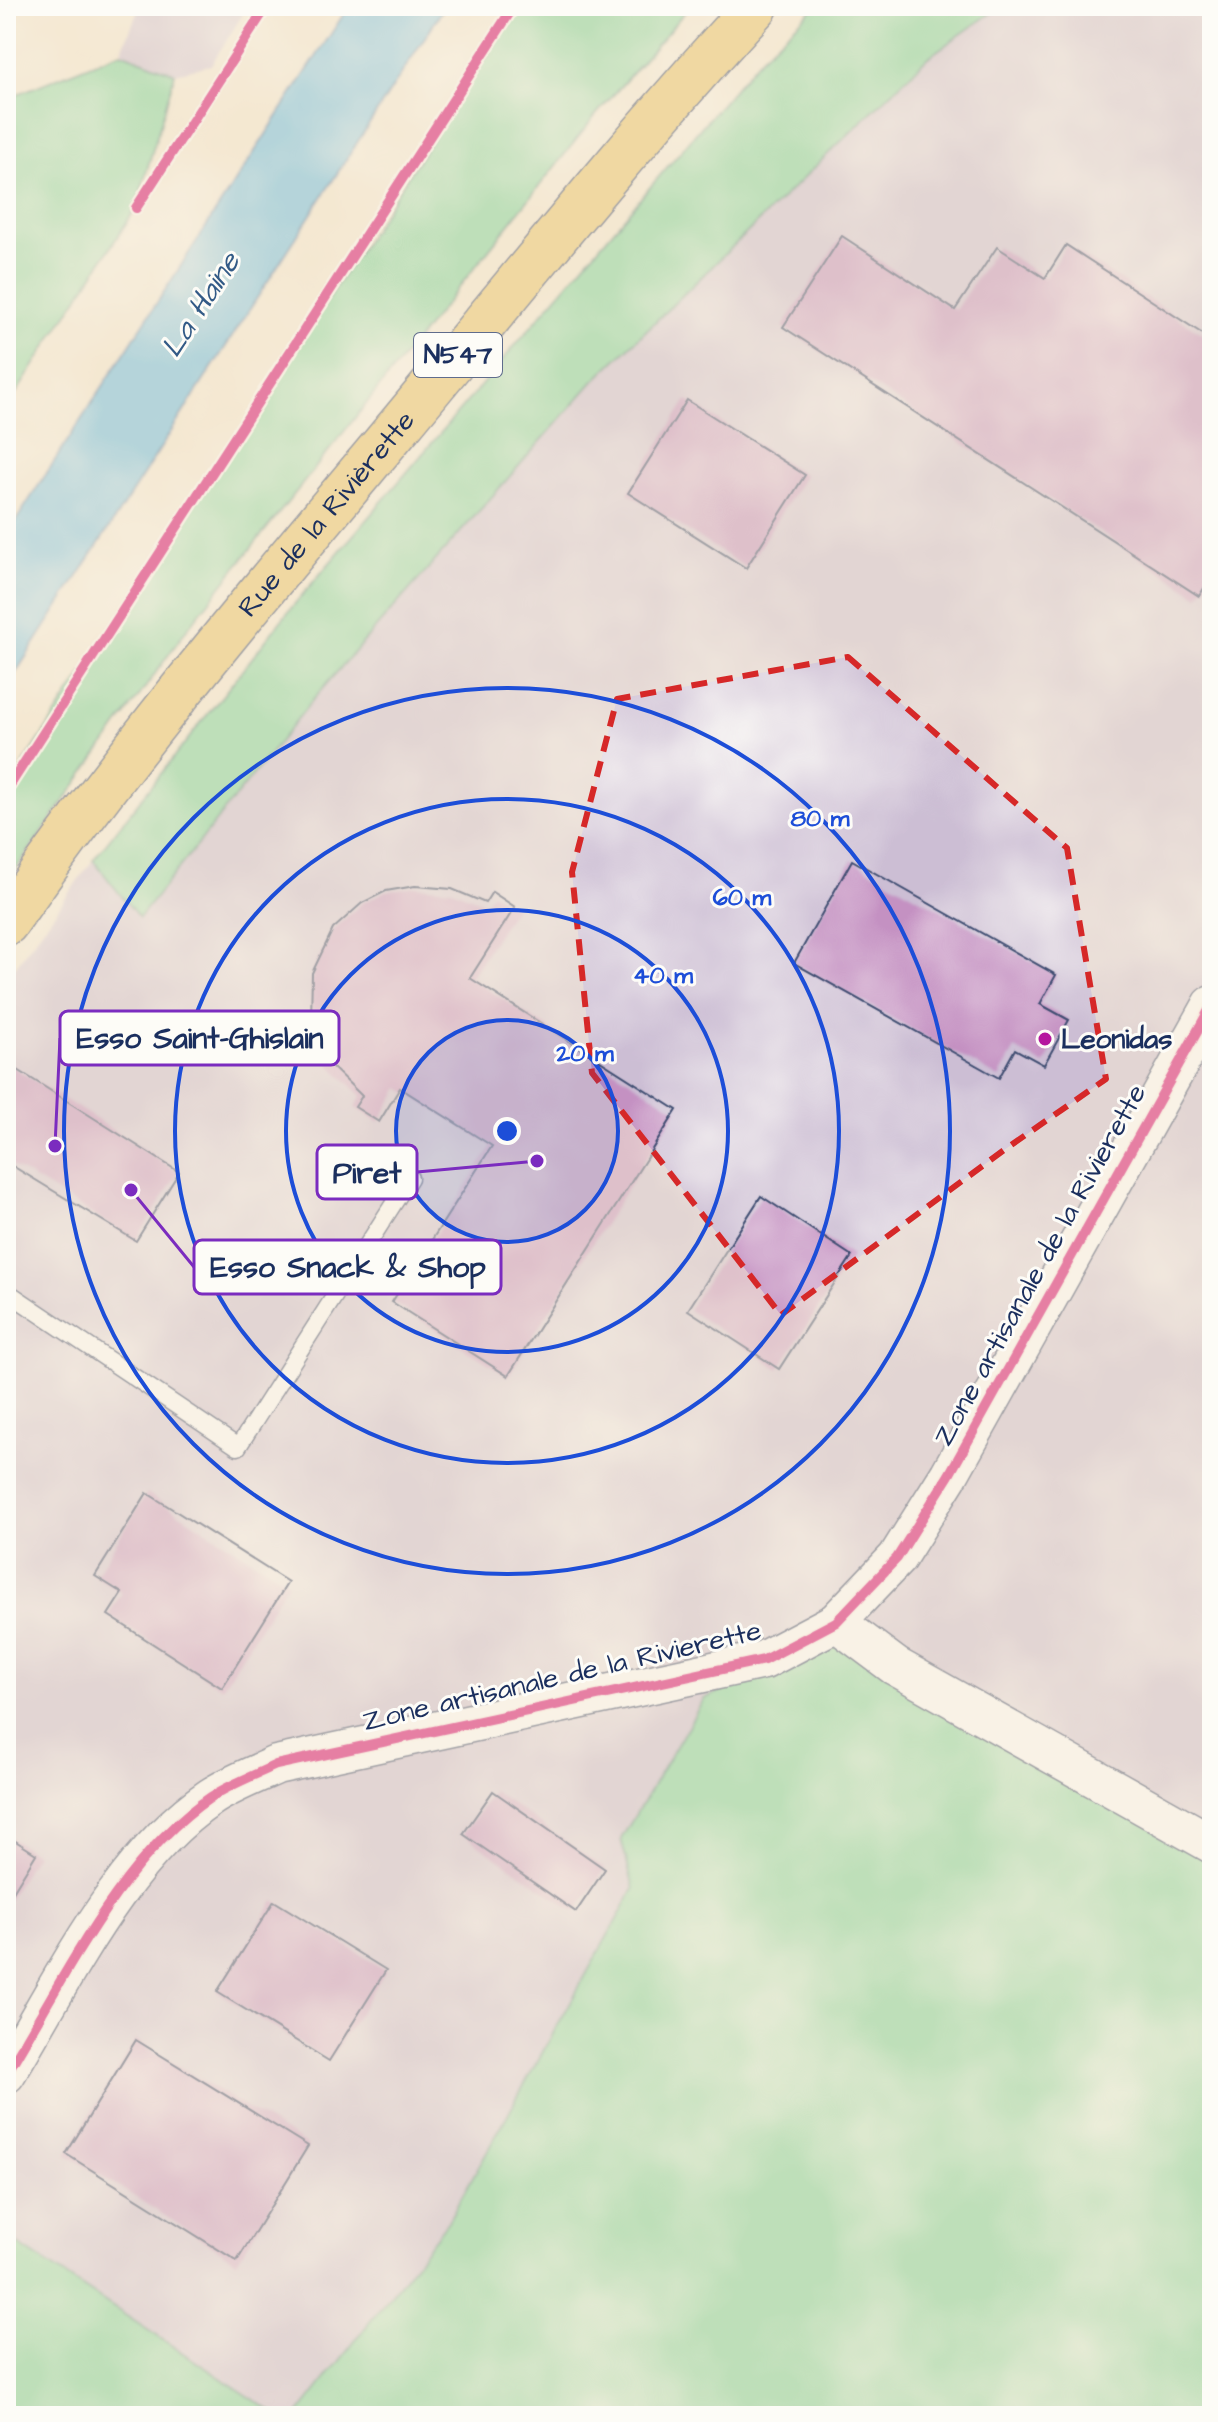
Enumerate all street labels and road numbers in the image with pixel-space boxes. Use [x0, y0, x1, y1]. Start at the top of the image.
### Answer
road number: N547 [414, 333, 502, 377]
street label: Rue de la Rivièrette [229, 402, 424, 625]
street label: Zone artisanale de la Rivierette [924, 1077, 1156, 1453]
street label: Zone artisanale de la Rivierette [359, 1611, 765, 1741]

